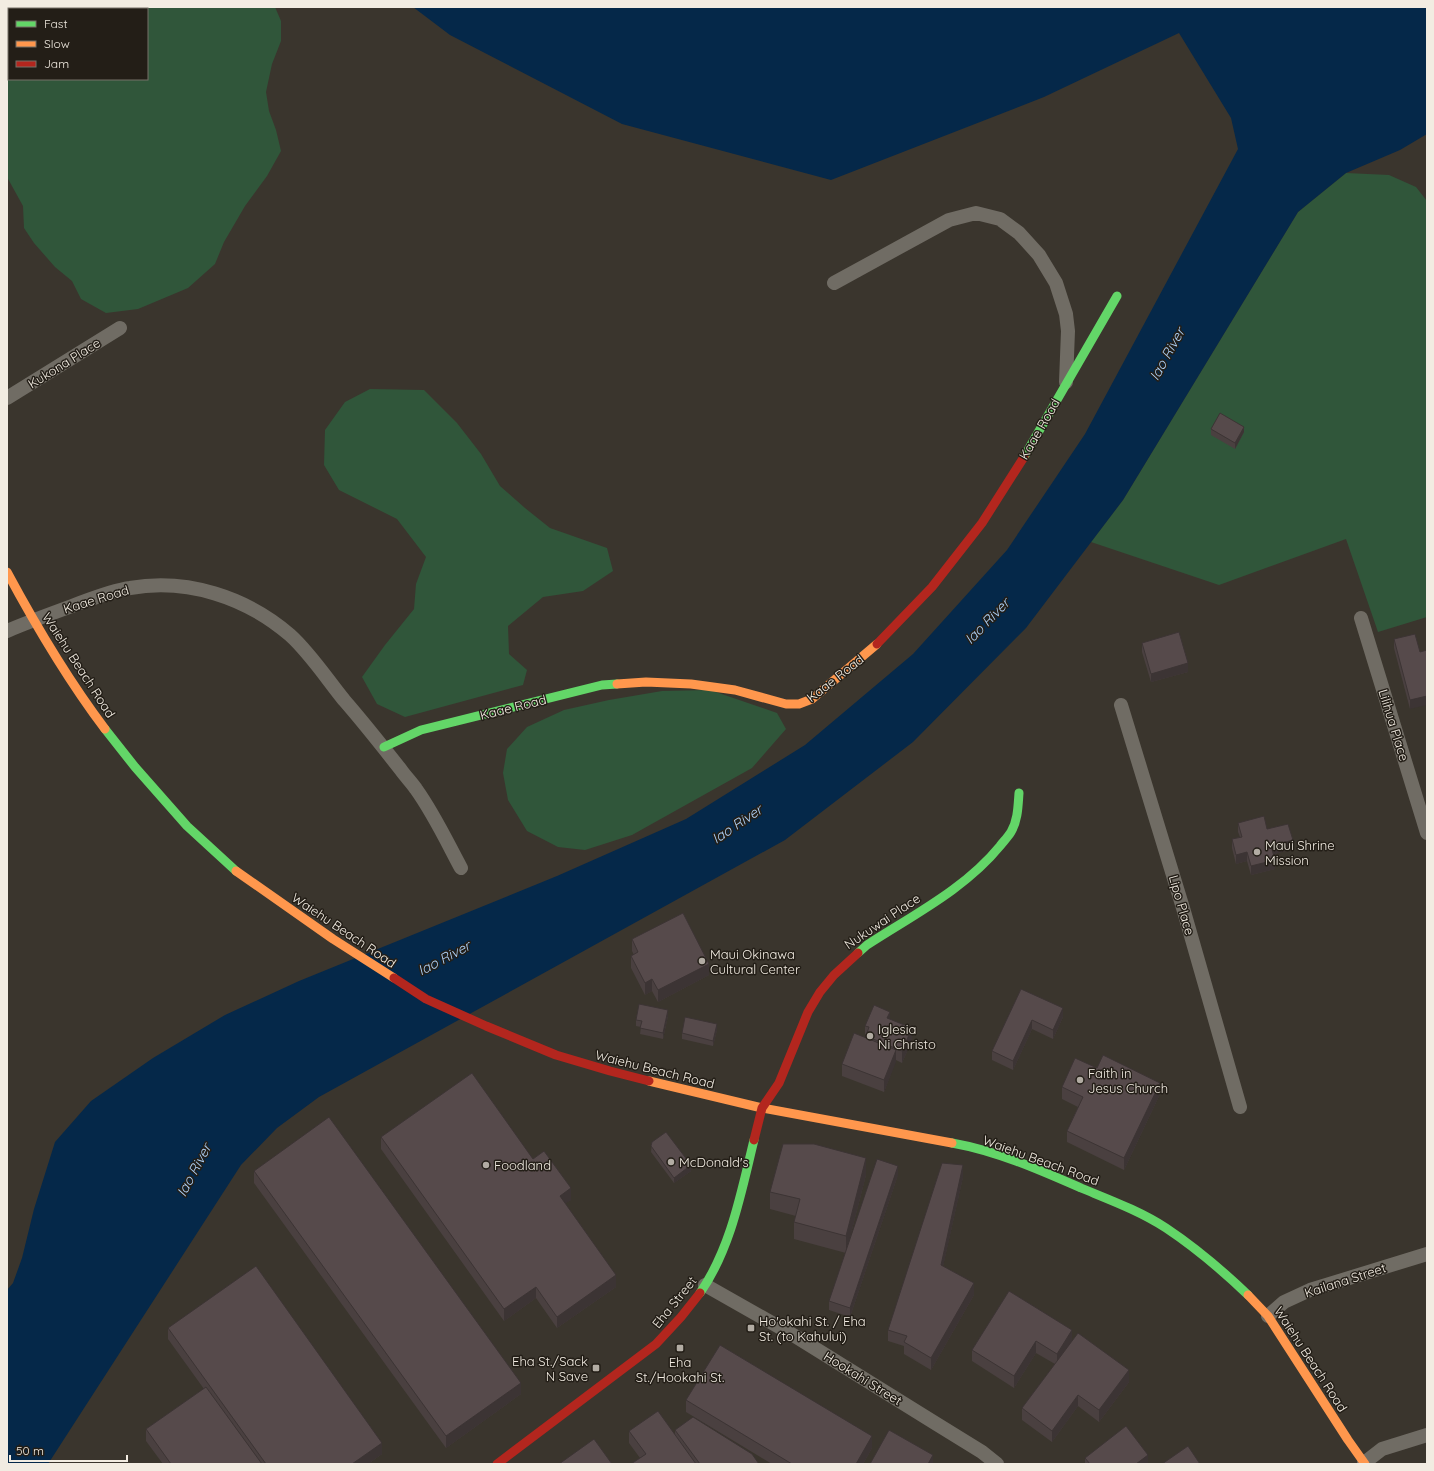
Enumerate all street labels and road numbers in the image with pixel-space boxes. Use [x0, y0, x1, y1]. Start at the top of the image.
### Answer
street label: Kukona Place [25, 334, 103, 392]
street label: Kaae Road [1015, 396, 1063, 462]
street label: Kaae Road [61, 581, 131, 617]
street label: Waiehu Beach Road [39, 609, 119, 721]
street label: Kaae Road [803, 651, 867, 705]
street label: Lilihua Place [1375, 687, 1413, 763]
street label: Kaae Road [478, 691, 548, 723]
street label: Lipo Place [1166, 873, 1198, 937]
street label: Waiehu Beach Road [289, 889, 399, 971]
street label: Nukuwai Place [841, 890, 923, 952]
street label: Waiehu Beach Road [594, 1046, 716, 1092]
street label: Waiehu Beach Road [981, 1132, 1101, 1188]
street label: Kailana Street [1302, 1259, 1388, 1301]
street label: Eha Street [648, 1273, 700, 1331]
street label: Waiehu Beach Road [1271, 1303, 1351, 1415]
street label: Hookahi Street [821, 1348, 905, 1408]

